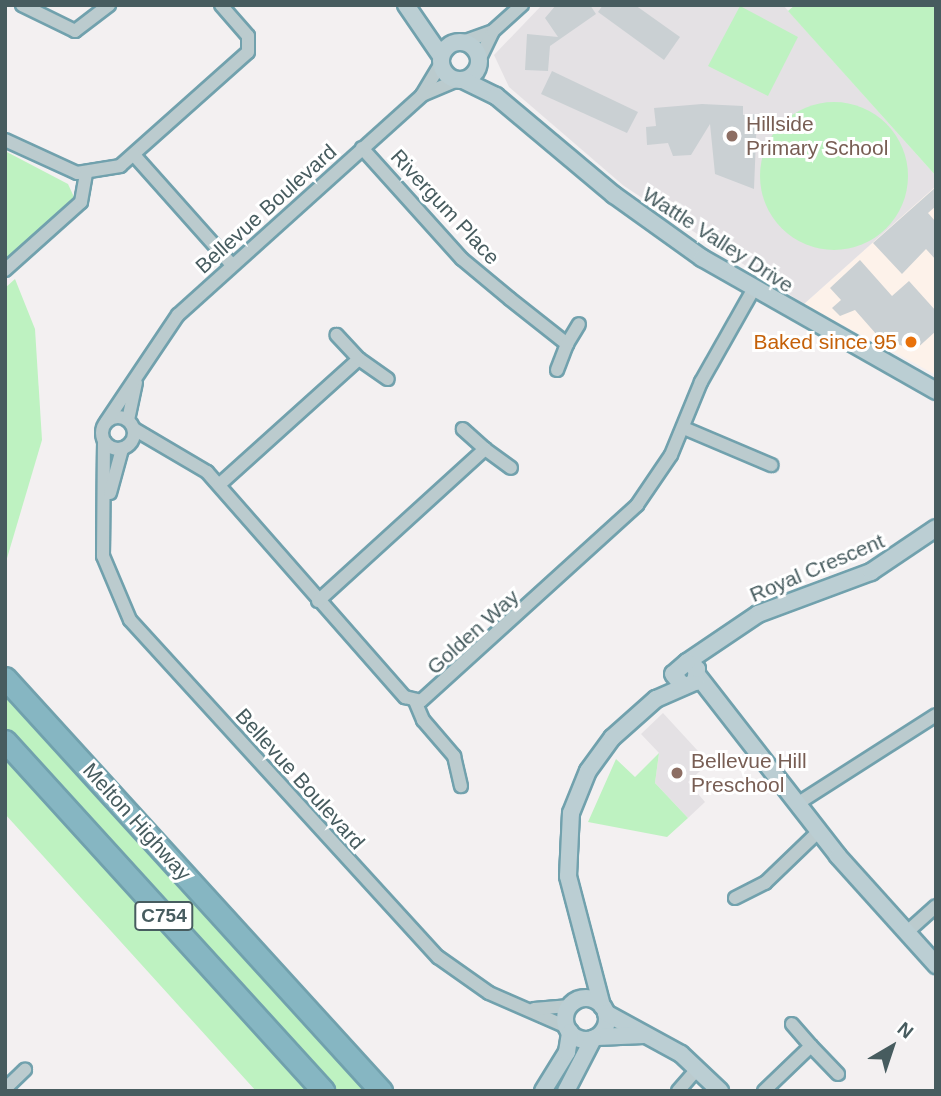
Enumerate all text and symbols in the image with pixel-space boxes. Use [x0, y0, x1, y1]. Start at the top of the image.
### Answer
place label: Hillside Primary School [746, 111, 888, 161]
marker: Hillside Primary School [724, 128, 740, 144]
street label: Bellevue Boulevard [190, 139, 342, 279]
street label: Rivergum Place [385, 144, 505, 270]
street label: Wattle Valley Drive [638, 182, 798, 298]
place label: Baked since 95 [753, 329, 897, 355]
marker: Baked since 95 [903, 334, 919, 350]
street label: Royal Crescent [746, 528, 888, 608]
street label: Golden Way [422, 584, 524, 680]
street label: Bellevue Boulevard [230, 703, 370, 855]
place label: Bellevue Hill Preschool [691, 748, 807, 798]
street label: Melton Highway [78, 758, 196, 886]
marker: Bellevue Hill Preschool [669, 765, 685, 781]
road number: C754 [134, 900, 194, 932]
north arrow [857, 1012, 927, 1082]
text: N [894, 1018, 917, 1043]

